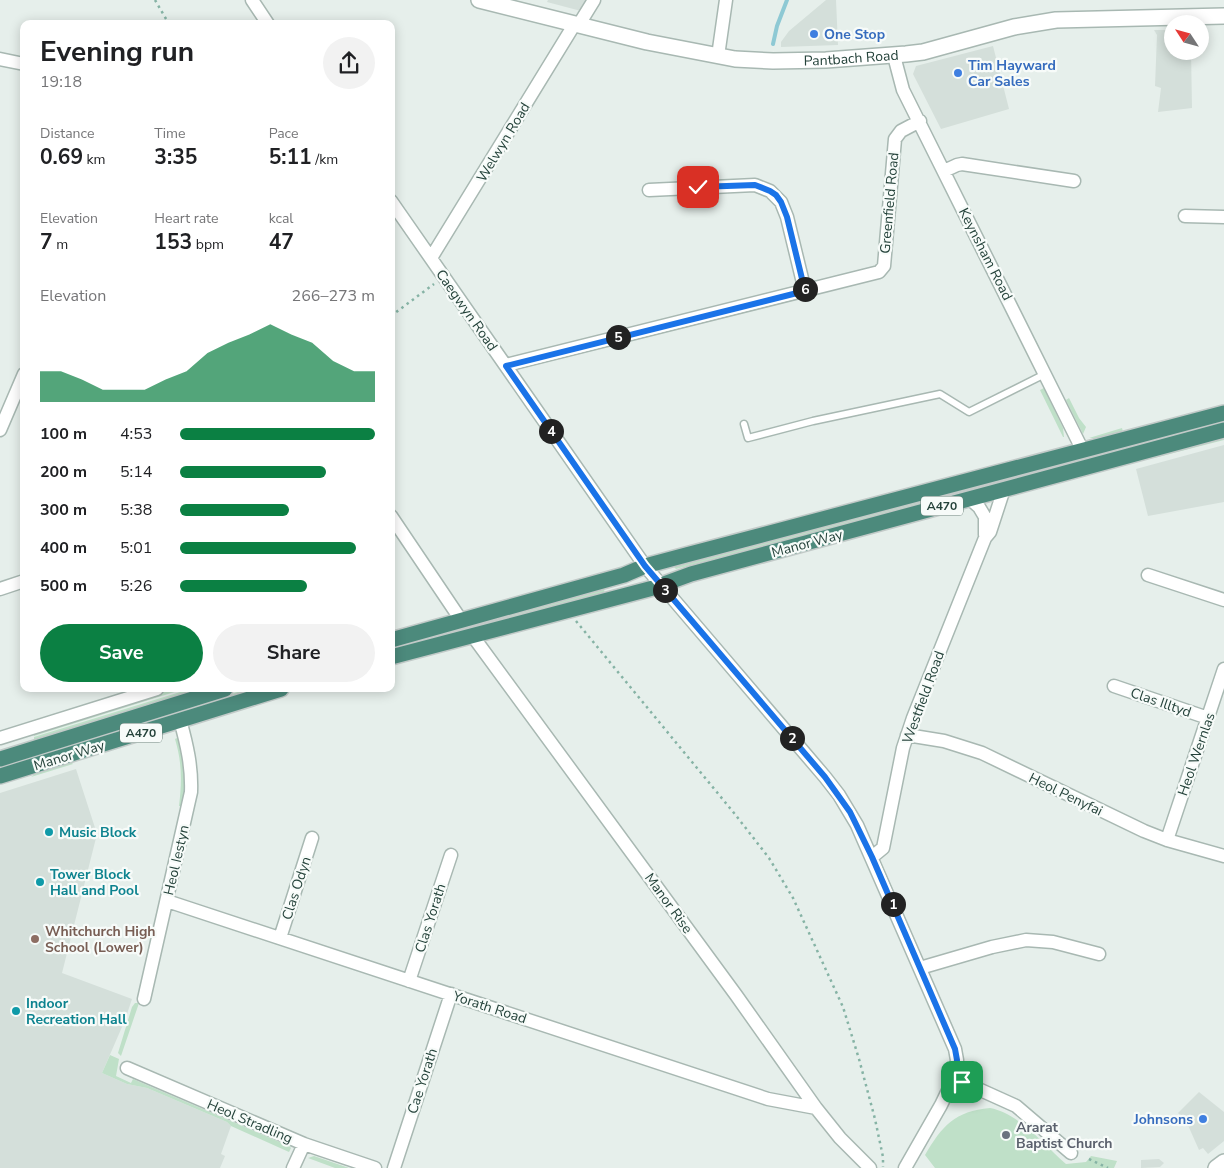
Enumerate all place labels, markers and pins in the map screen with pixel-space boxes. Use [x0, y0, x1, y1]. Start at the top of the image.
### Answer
place label: One Stop [824, 25, 885, 44]
marker: One Stop [808, 28, 820, 40]
place label: Tim Hayward Car Sales [968, 56, 1056, 91]
marker: Tim Hayward Car Sales [952, 67, 964, 79]
pin [677, 166, 719, 208]
pin: 6 [792, 276, 818, 302]
pin: 5 [606, 324, 630, 350]
pin: 4 [538, 418, 564, 444]
pin: 3 [652, 578, 678, 602]
pin: 2 [780, 726, 804, 750]
place label: Music Block [59, 823, 137, 842]
marker: Music Block [43, 826, 55, 838]
place label: Tower Block Hall and Pool [50, 865, 139, 900]
marker: Tower Block Hall and Pool [34, 876, 46, 888]
pin: 1 [880, 892, 906, 916]
place label: Whitchurch High School (Lower) [45, 922, 156, 957]
marker: Whitchurch High School (Lower) [29, 933, 41, 945]
place label: Indoor Recreation Hall [26, 994, 127, 1029]
marker: Indoor Recreation Hall [10, 1005, 22, 1017]
pin [941, 1061, 983, 1103]
place label: Johnsons [1133, 1110, 1193, 1129]
marker: Johnsons [1197, 1113, 1209, 1125]
place label: Ararat Baptist Church [1016, 1118, 1112, 1153]
marker: Ararat Baptist Church [1000, 1129, 1012, 1141]

